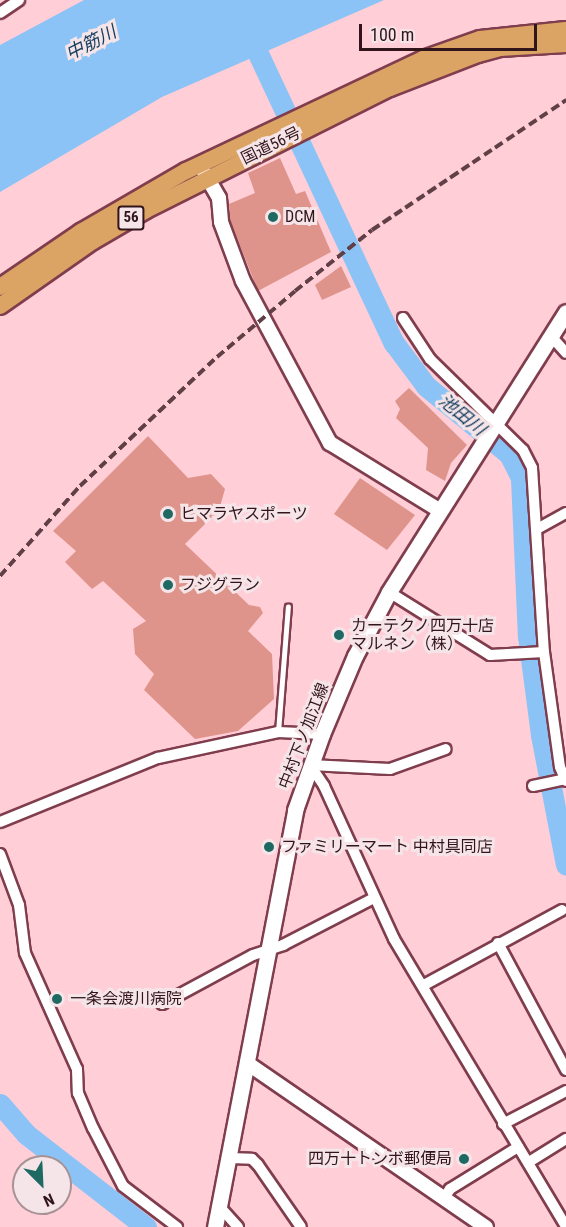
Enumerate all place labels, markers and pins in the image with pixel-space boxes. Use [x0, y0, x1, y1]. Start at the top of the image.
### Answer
place label: DCM [285, 207, 315, 227]
marker: DCM [266, 210, 280, 224]
place label: ヒマラヤスポーツ [180, 504, 308, 524]
marker: ヒマラヤスポーツ [161, 507, 175, 521]
place label: フジグラン [180, 575, 260, 595]
marker: フジグラン [161, 578, 175, 592]
place label: カーテクノ四万十店 マルネン（株） [351, 616, 495, 654]
marker: カーテクノ四万十店 マルネン（株） [332, 628, 346, 642]
place label: ファミリーマート 中村具同店 [281, 837, 493, 857]
marker: ファミリーマート 中村具同店 [262, 840, 276, 854]
place label: 一条会渡川病院 [70, 989, 182, 1009]
marker: 一条会渡川病院 [48, 990, 66, 1008]
place label: 四万十トンボ郵便局 [308, 1149, 452, 1169]
marker: 四万十トンボ郵便局 [457, 1152, 471, 1166]

